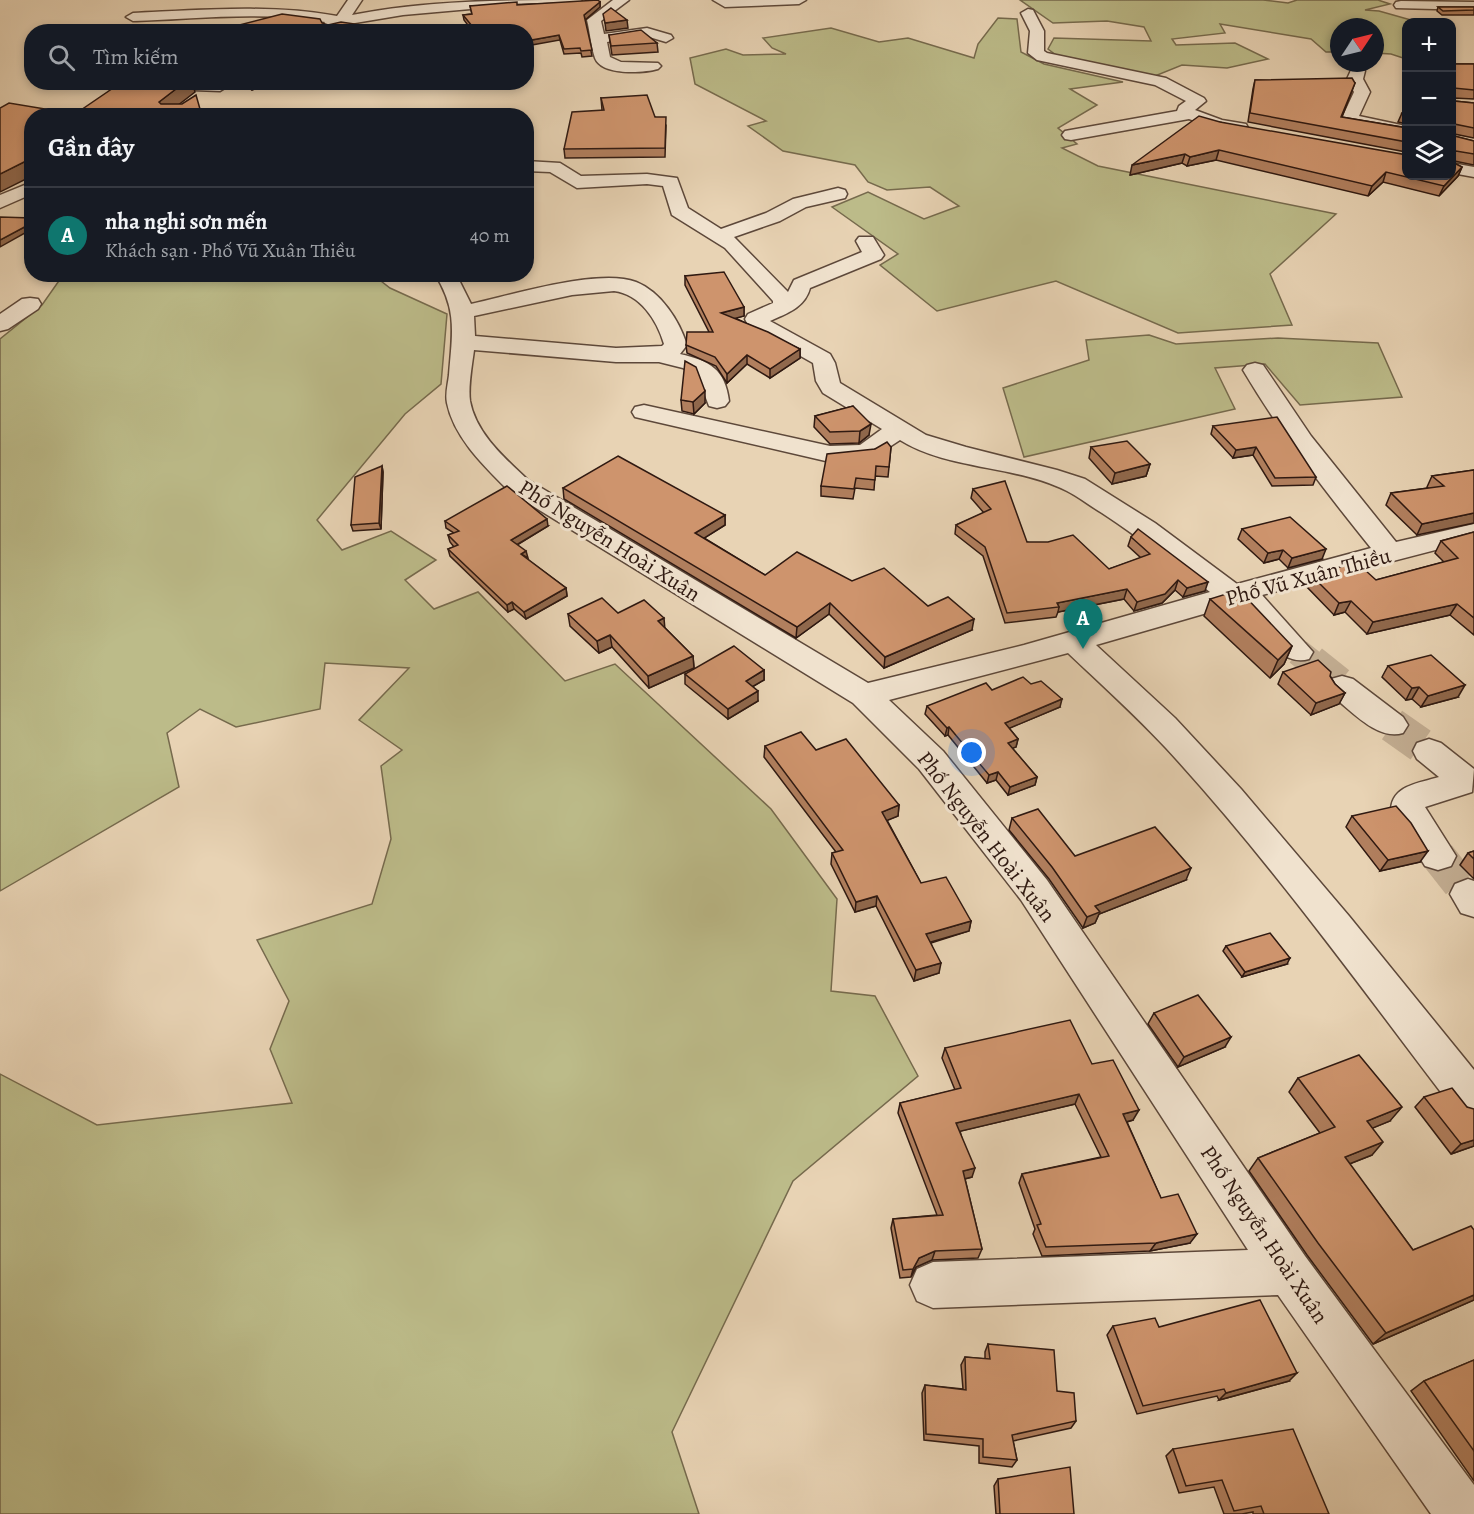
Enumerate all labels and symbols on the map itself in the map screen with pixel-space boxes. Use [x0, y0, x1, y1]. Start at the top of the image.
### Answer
north arrow [1330, 18, 1384, 72]
street label: Phố Nguyễn Hoài Xuân [513, 473, 706, 609]
street label: Phố Vũ Xuân Thiều [1222, 540, 1394, 613]
pin: A [1064, 600, 1102, 649]
your location [957, 738, 986, 767]
street label: Phố Nguyễn Hoài Xuân [910, 745, 1062, 928]
street label: Phố Nguyễn Hoài Xuân [1193, 1139, 1335, 1330]

